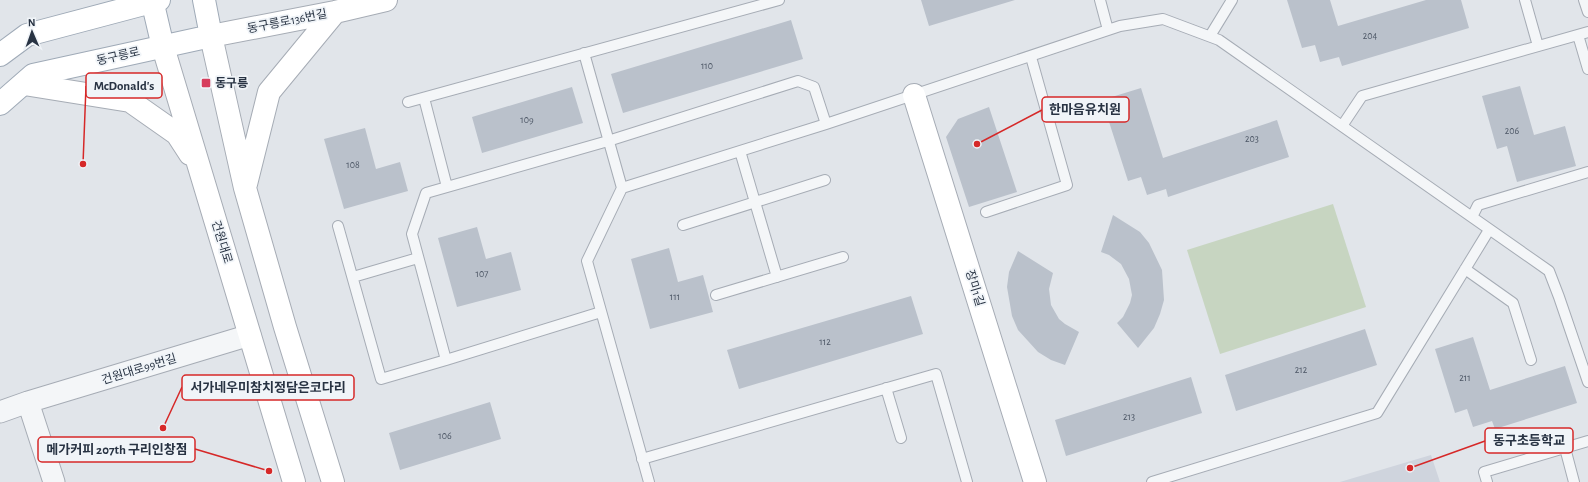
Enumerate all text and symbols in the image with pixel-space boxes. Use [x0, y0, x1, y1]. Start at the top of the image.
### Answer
street label: 동구릉로136번길 [246, 7, 328, 35]
north arrow [12, 12, 52, 52]
text: N [28, 17, 36, 28]
house number: 204 [1363, 31, 1378, 41]
street label: 동구릉로 [95, 45, 141, 67]
house number: 110 [701, 61, 713, 71]
callout: McDonald's [86, 73, 162, 98]
marker: 동구릉 [200, 77, 212, 89]
place label: 동구릉 [215, 77, 248, 89]
text: McDonald's [94, 80, 154, 93]
callout: 한마음유치원 [1042, 97, 1129, 122]
text: 한마음유치원 [1049, 102, 1121, 117]
house number: 109 [520, 115, 534, 125]
house number: 206 [1505, 126, 1520, 136]
house number: 203 [1245, 134, 1259, 144]
house number: 108 [346, 160, 360, 170]
street label: 건원대로 [210, 219, 234, 265]
street label: 장미1길 [964, 268, 986, 308]
house number: 107 [476, 269, 488, 279]
house number: 111 [670, 292, 680, 302]
house number: 112 [819, 337, 831, 347]
street label: 건원대로99번길 [100, 352, 178, 386]
house number: 212 [1295, 365, 1308, 375]
house number: 211 [1459, 373, 1471, 383]
callout: 서가네우미참치정담은코다리 [182, 375, 354, 400]
text: 서가네우미참치정담은코다리 [190, 381, 346, 395]
house number: 213 [1123, 412, 1135, 422]
callout: 동구초등학교 [1485, 428, 1573, 453]
house number: 106 [438, 431, 452, 441]
text: 동구초등학교 [1493, 433, 1565, 448]
callout: 메가커피 207th 구리인창점 [38, 437, 195, 462]
text: 메가커피 207th 구리인창점 [46, 443, 188, 457]

